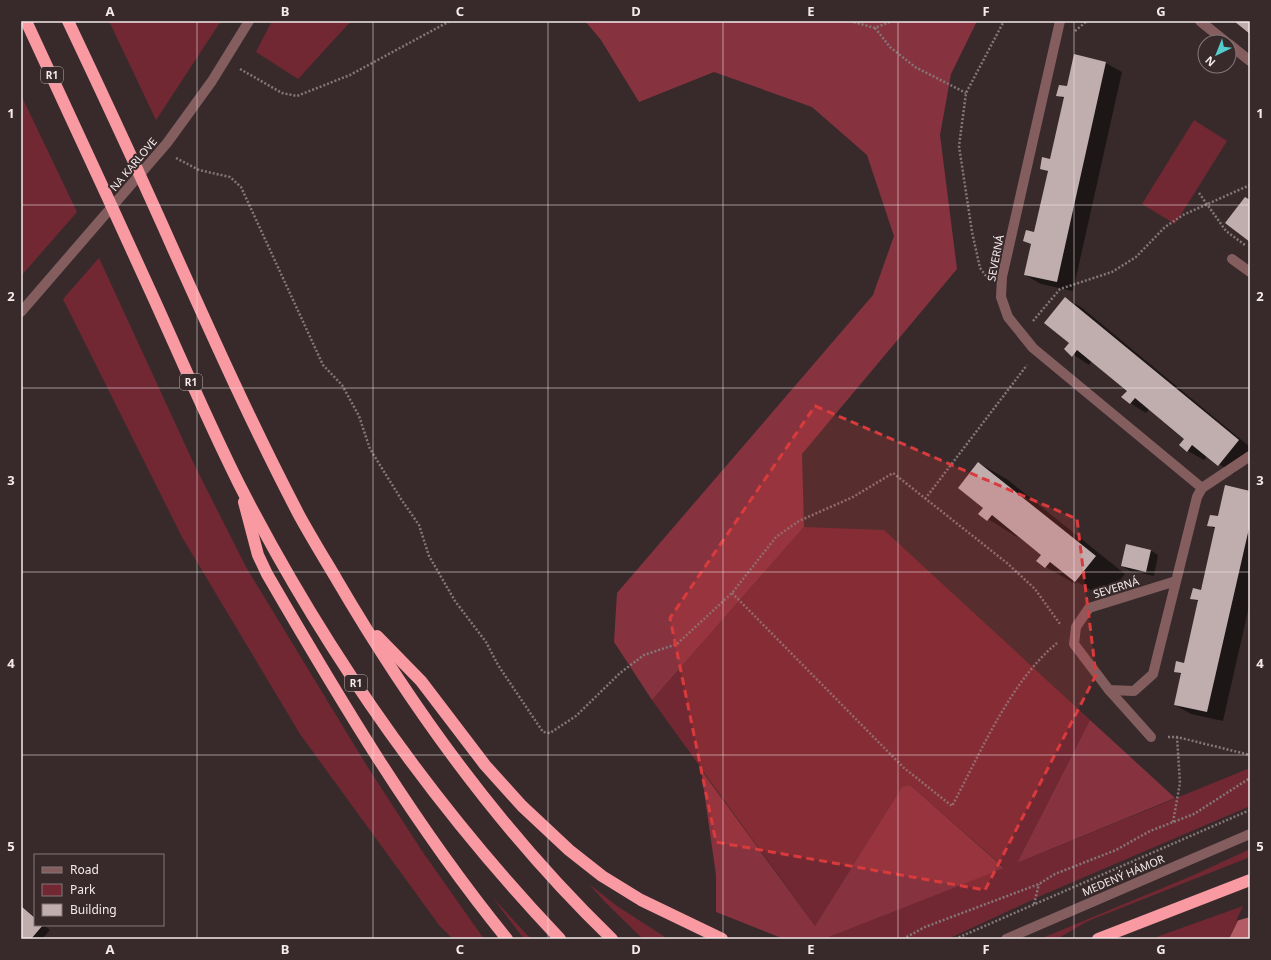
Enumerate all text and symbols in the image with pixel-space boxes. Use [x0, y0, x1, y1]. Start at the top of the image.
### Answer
text: A [106, 2, 115, 20]
text: B [281, 2, 289, 20]
text: C [456, 2, 464, 20]
text: D [631, 2, 641, 20]
text: E [807, 2, 815, 20]
text: F [982, 2, 990, 20]
text: G [1156, 2, 1166, 20]
north arrow [1197, 34, 1237, 74]
text: N [1201, 53, 1218, 70]
road number: R1 [41, 67, 63, 83]
text: 1 [7, 104, 15, 122]
text: 1 [1256, 104, 1264, 122]
street label: NA KARLOVE [106, 134, 160, 194]
street label: SEVERNÁ [983, 233, 1007, 283]
text: 2 [7, 287, 15, 305]
text: 2 [1256, 287, 1264, 305]
road number: R1 [180, 374, 202, 390]
text: 3 [7, 471, 15, 489]
text: 3 [1256, 471, 1264, 489]
street label: SEVERNÁ [1091, 573, 1142, 601]
text: 4 [7, 654, 15, 672]
text: 4 [1256, 654, 1264, 672]
road number: R1 [345, 675, 367, 691]
text: 5 [7, 837, 15, 855]
text: 5 [1256, 837, 1264, 855]
street label: MEDENÝ HÁMOR [1079, 851, 1167, 899]
legend [34, 854, 164, 926]
text: Road [70, 861, 99, 878]
text: Park [70, 881, 96, 898]
text: Building [70, 901, 117, 918]
text: A [106, 940, 115, 958]
text: B [281, 940, 289, 958]
text: C [456, 940, 464, 958]
text: D [631, 940, 641, 958]
text: E [807, 940, 815, 958]
text: F [982, 940, 990, 958]
text: G [1156, 940, 1166, 958]

